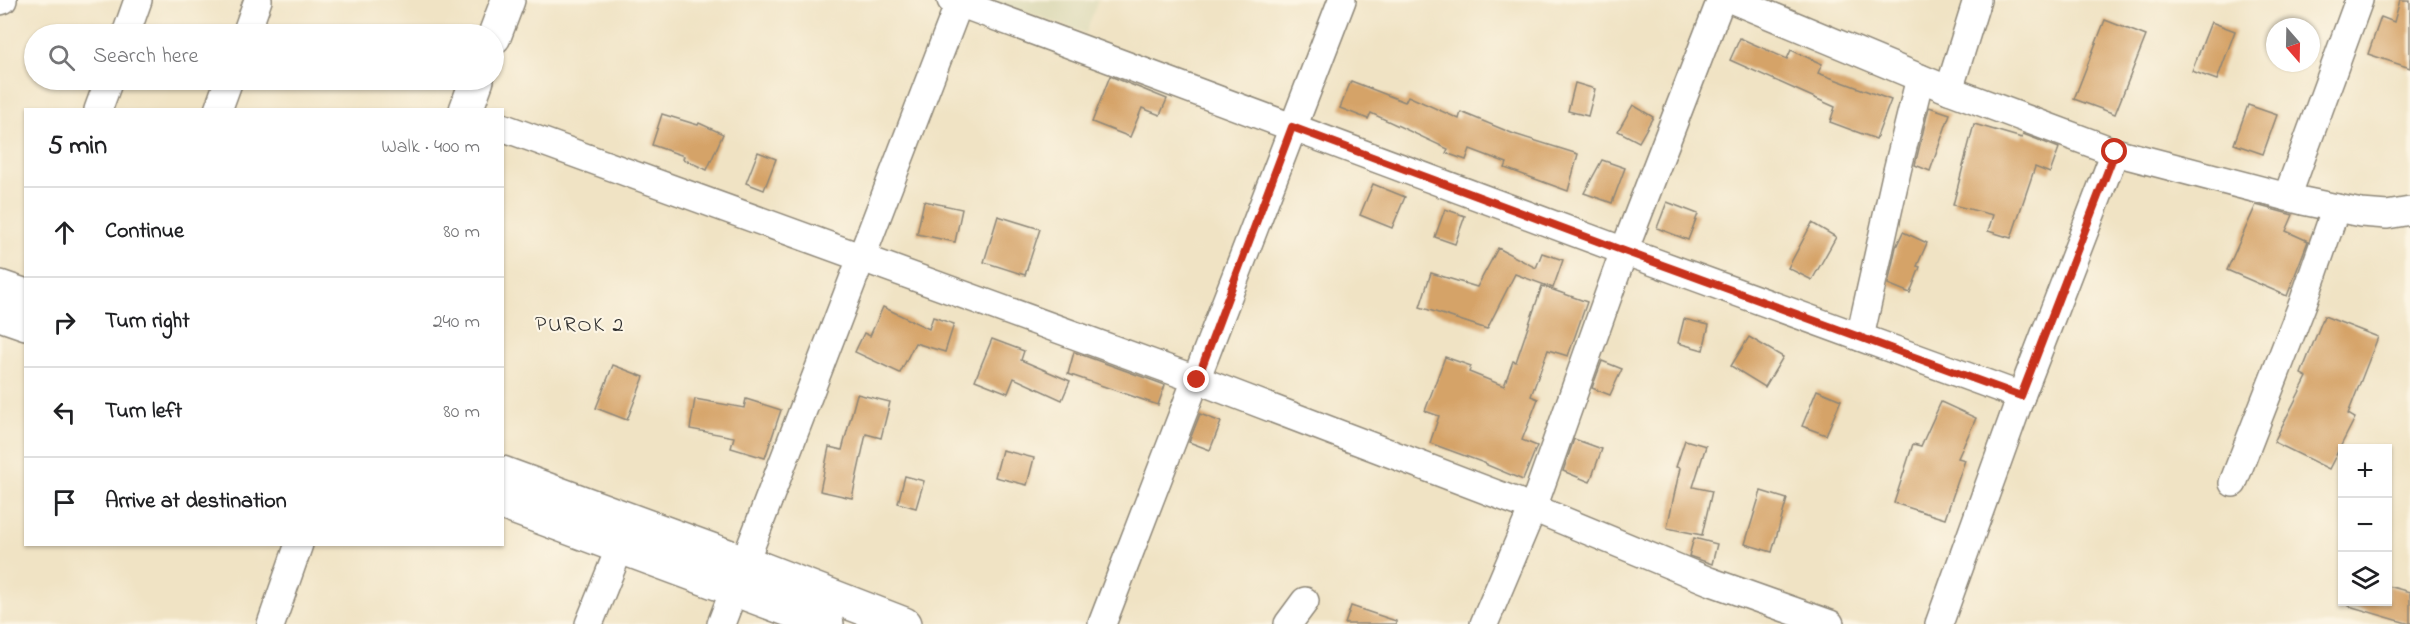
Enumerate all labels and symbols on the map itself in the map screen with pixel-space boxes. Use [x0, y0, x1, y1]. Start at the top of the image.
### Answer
north arrow [2266, 18, 2320, 72]
route start [2101, 138, 2127, 164]
district label: PUROK 2 [535, 310, 625, 342]
route end [1183, 366, 1209, 392]

